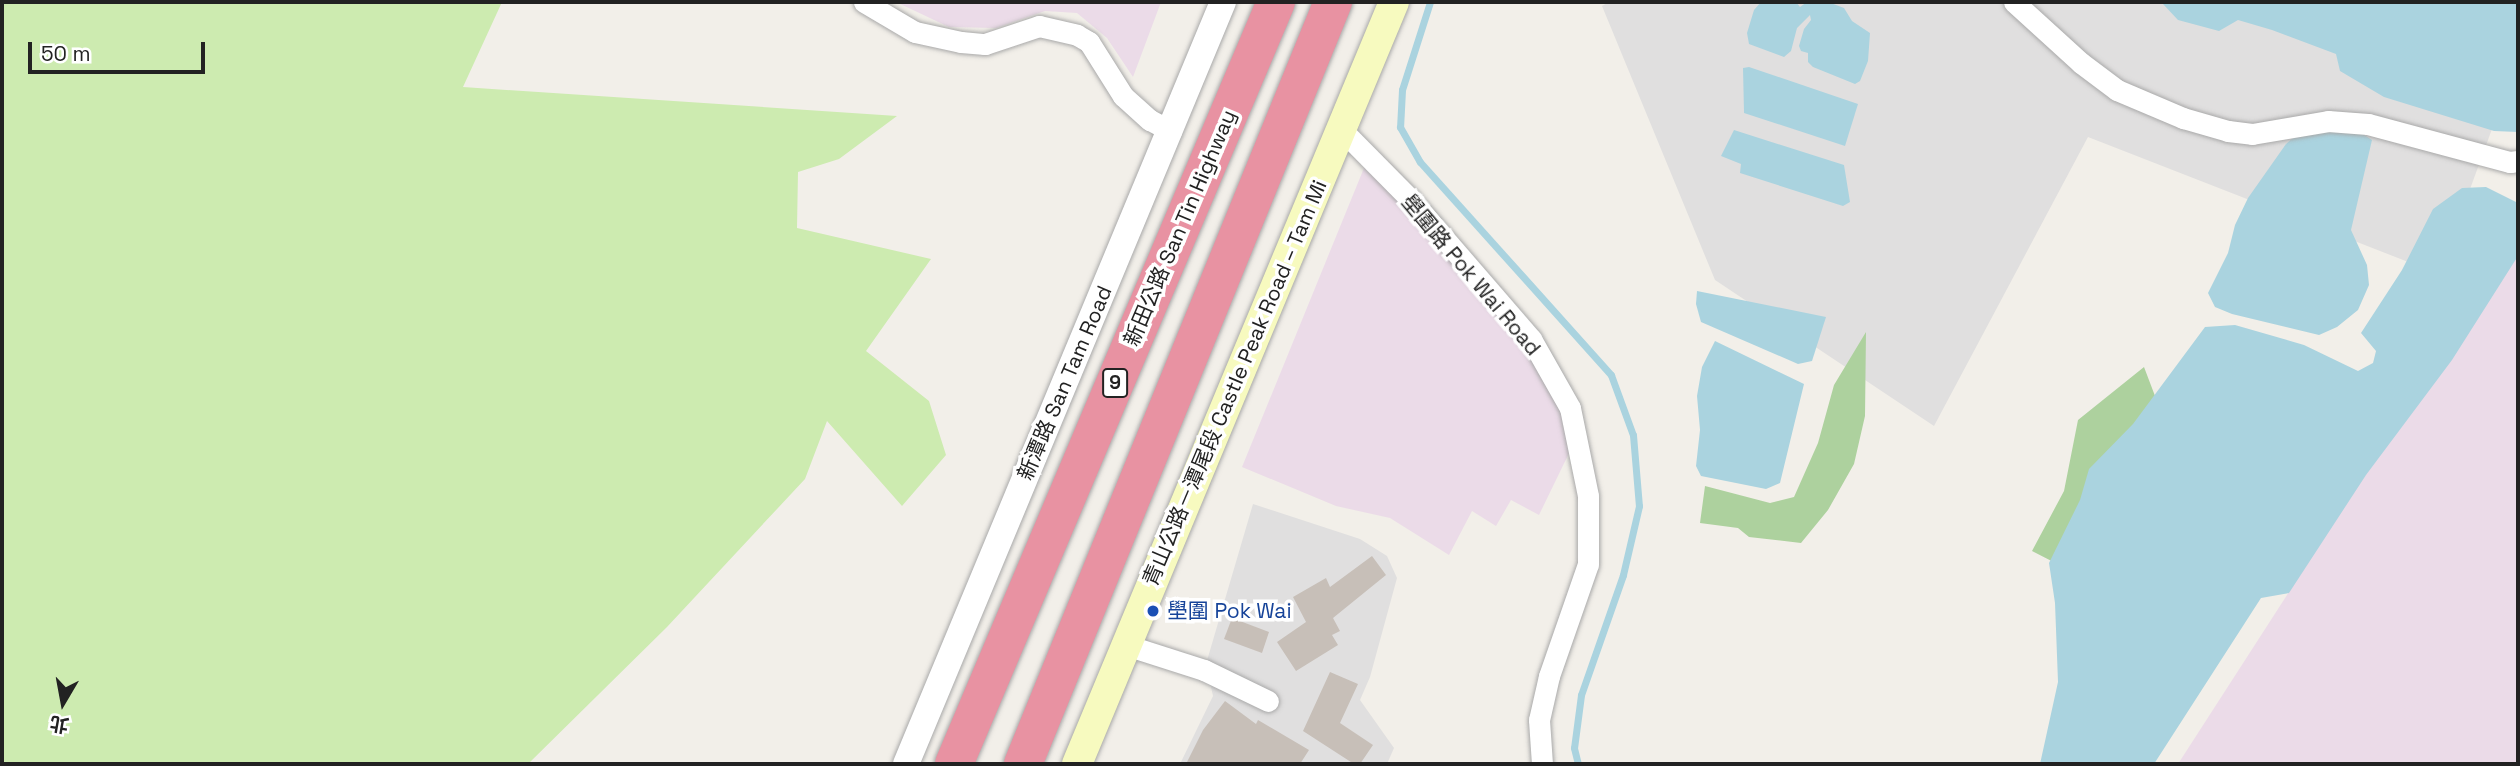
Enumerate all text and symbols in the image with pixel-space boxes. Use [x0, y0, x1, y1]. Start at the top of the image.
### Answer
scale bar [32, 28, 208, 72]
text: 50 m [41, 40, 91, 67]
street label: 新田公路 San Tin Highway [1119, 106, 1241, 350]
street label: 青山公路－潭尾段 Castle Peak Road – Tam Mi [1137, 175, 1333, 591]
street label: 壆圍路 Pok Wai Road [1396, 189, 1546, 361]
street label: 新潭路 San Tam Road [1013, 282, 1117, 484]
road number: 9 [1101, 368, 1129, 398]
place label: 壆圍 Pok Wai [1167, 598, 1292, 624]
marker: 壆圍 Pok Wai [1145, 603, 1161, 619]
north arrow [28, 668, 98, 738]
text: 北 [48, 710, 71, 738]

